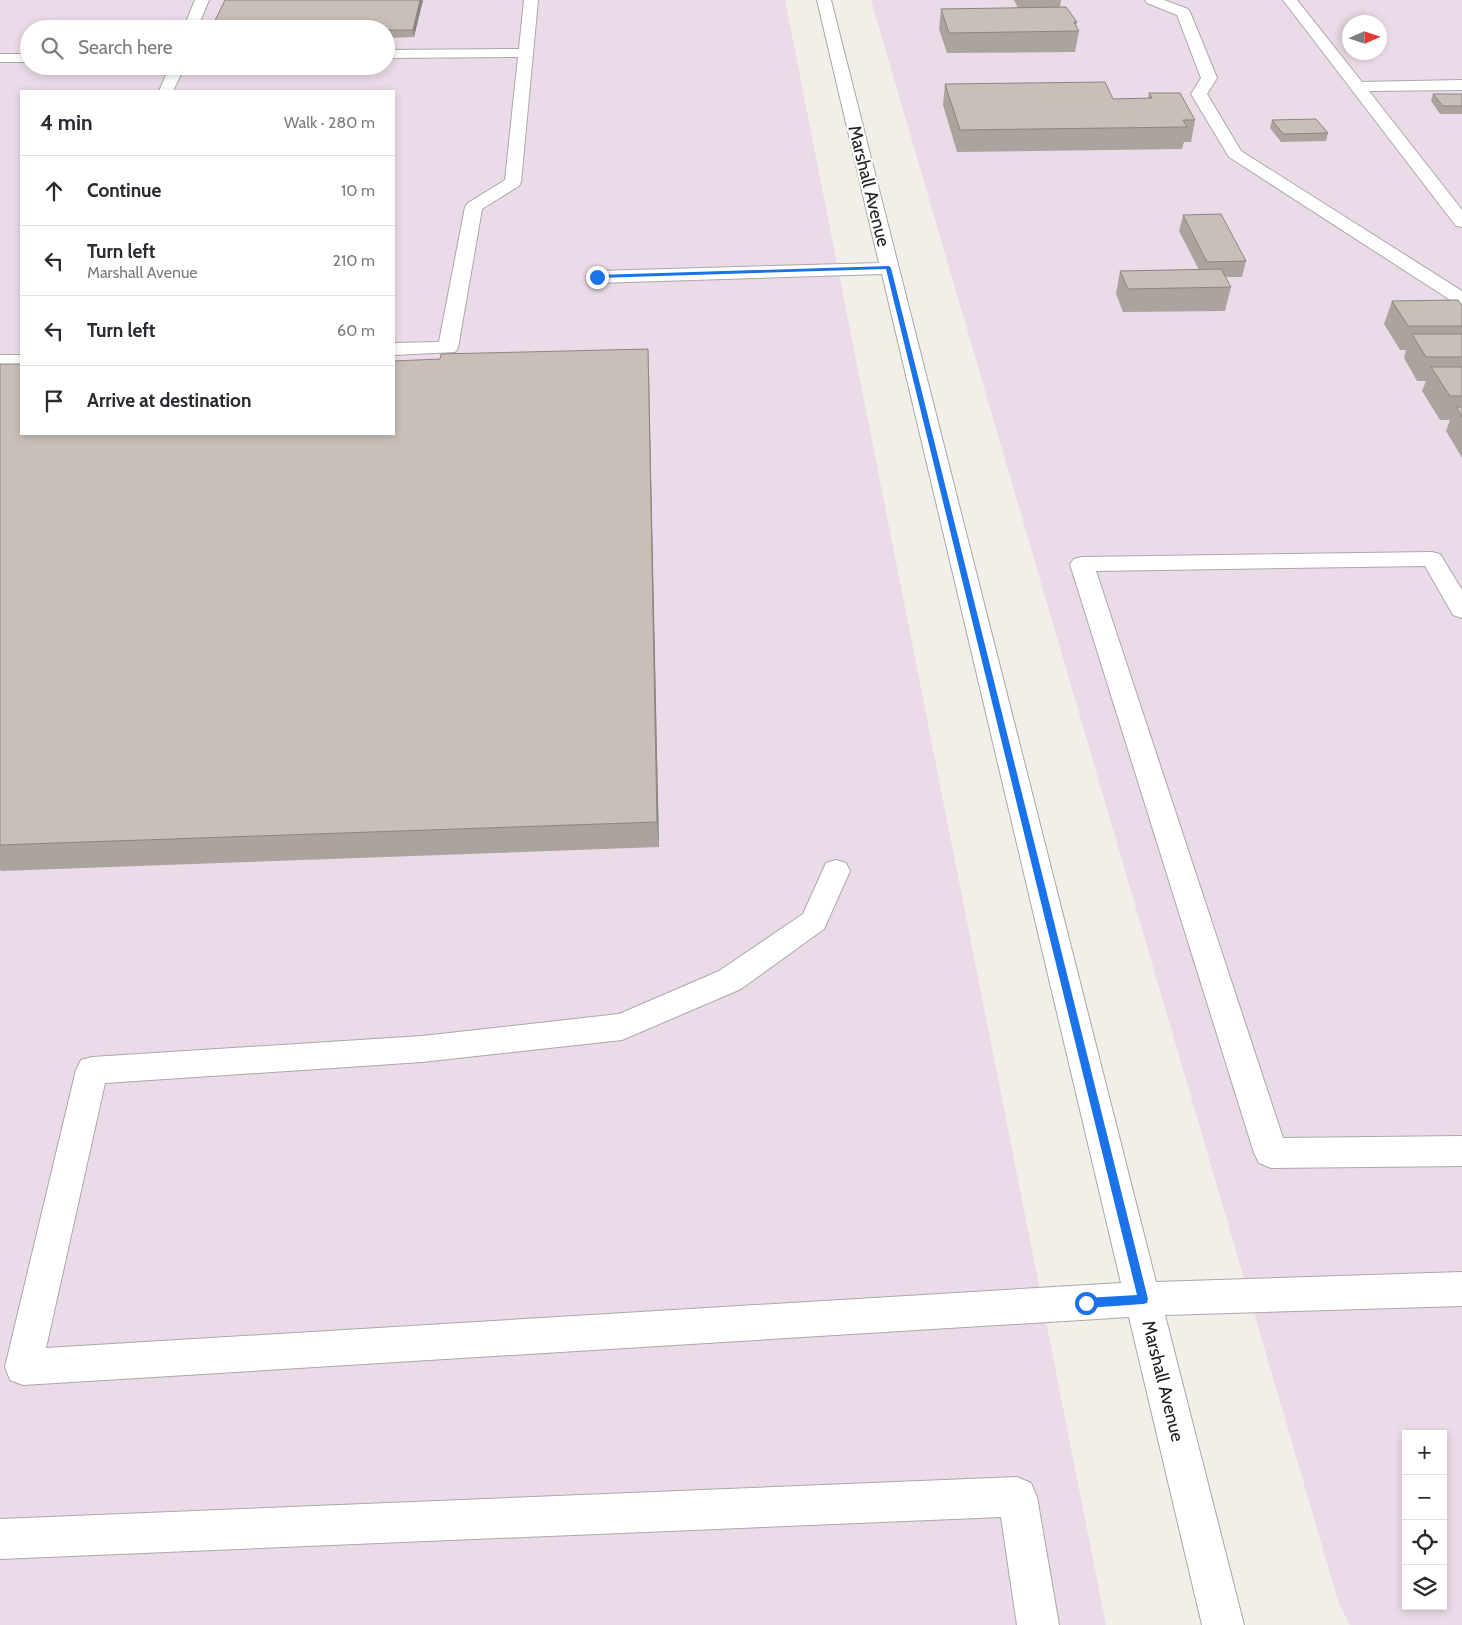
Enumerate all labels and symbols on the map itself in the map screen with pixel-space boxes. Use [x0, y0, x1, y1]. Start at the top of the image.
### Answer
north arrow [1342, 15, 1387, 60]
street label: Marshall Avenue [843, 123, 895, 249]
route end [586, 266, 609, 289]
route start [1075, 1292, 1098, 1315]
street label: Marshall Avenue [1137, 1318, 1189, 1444]

